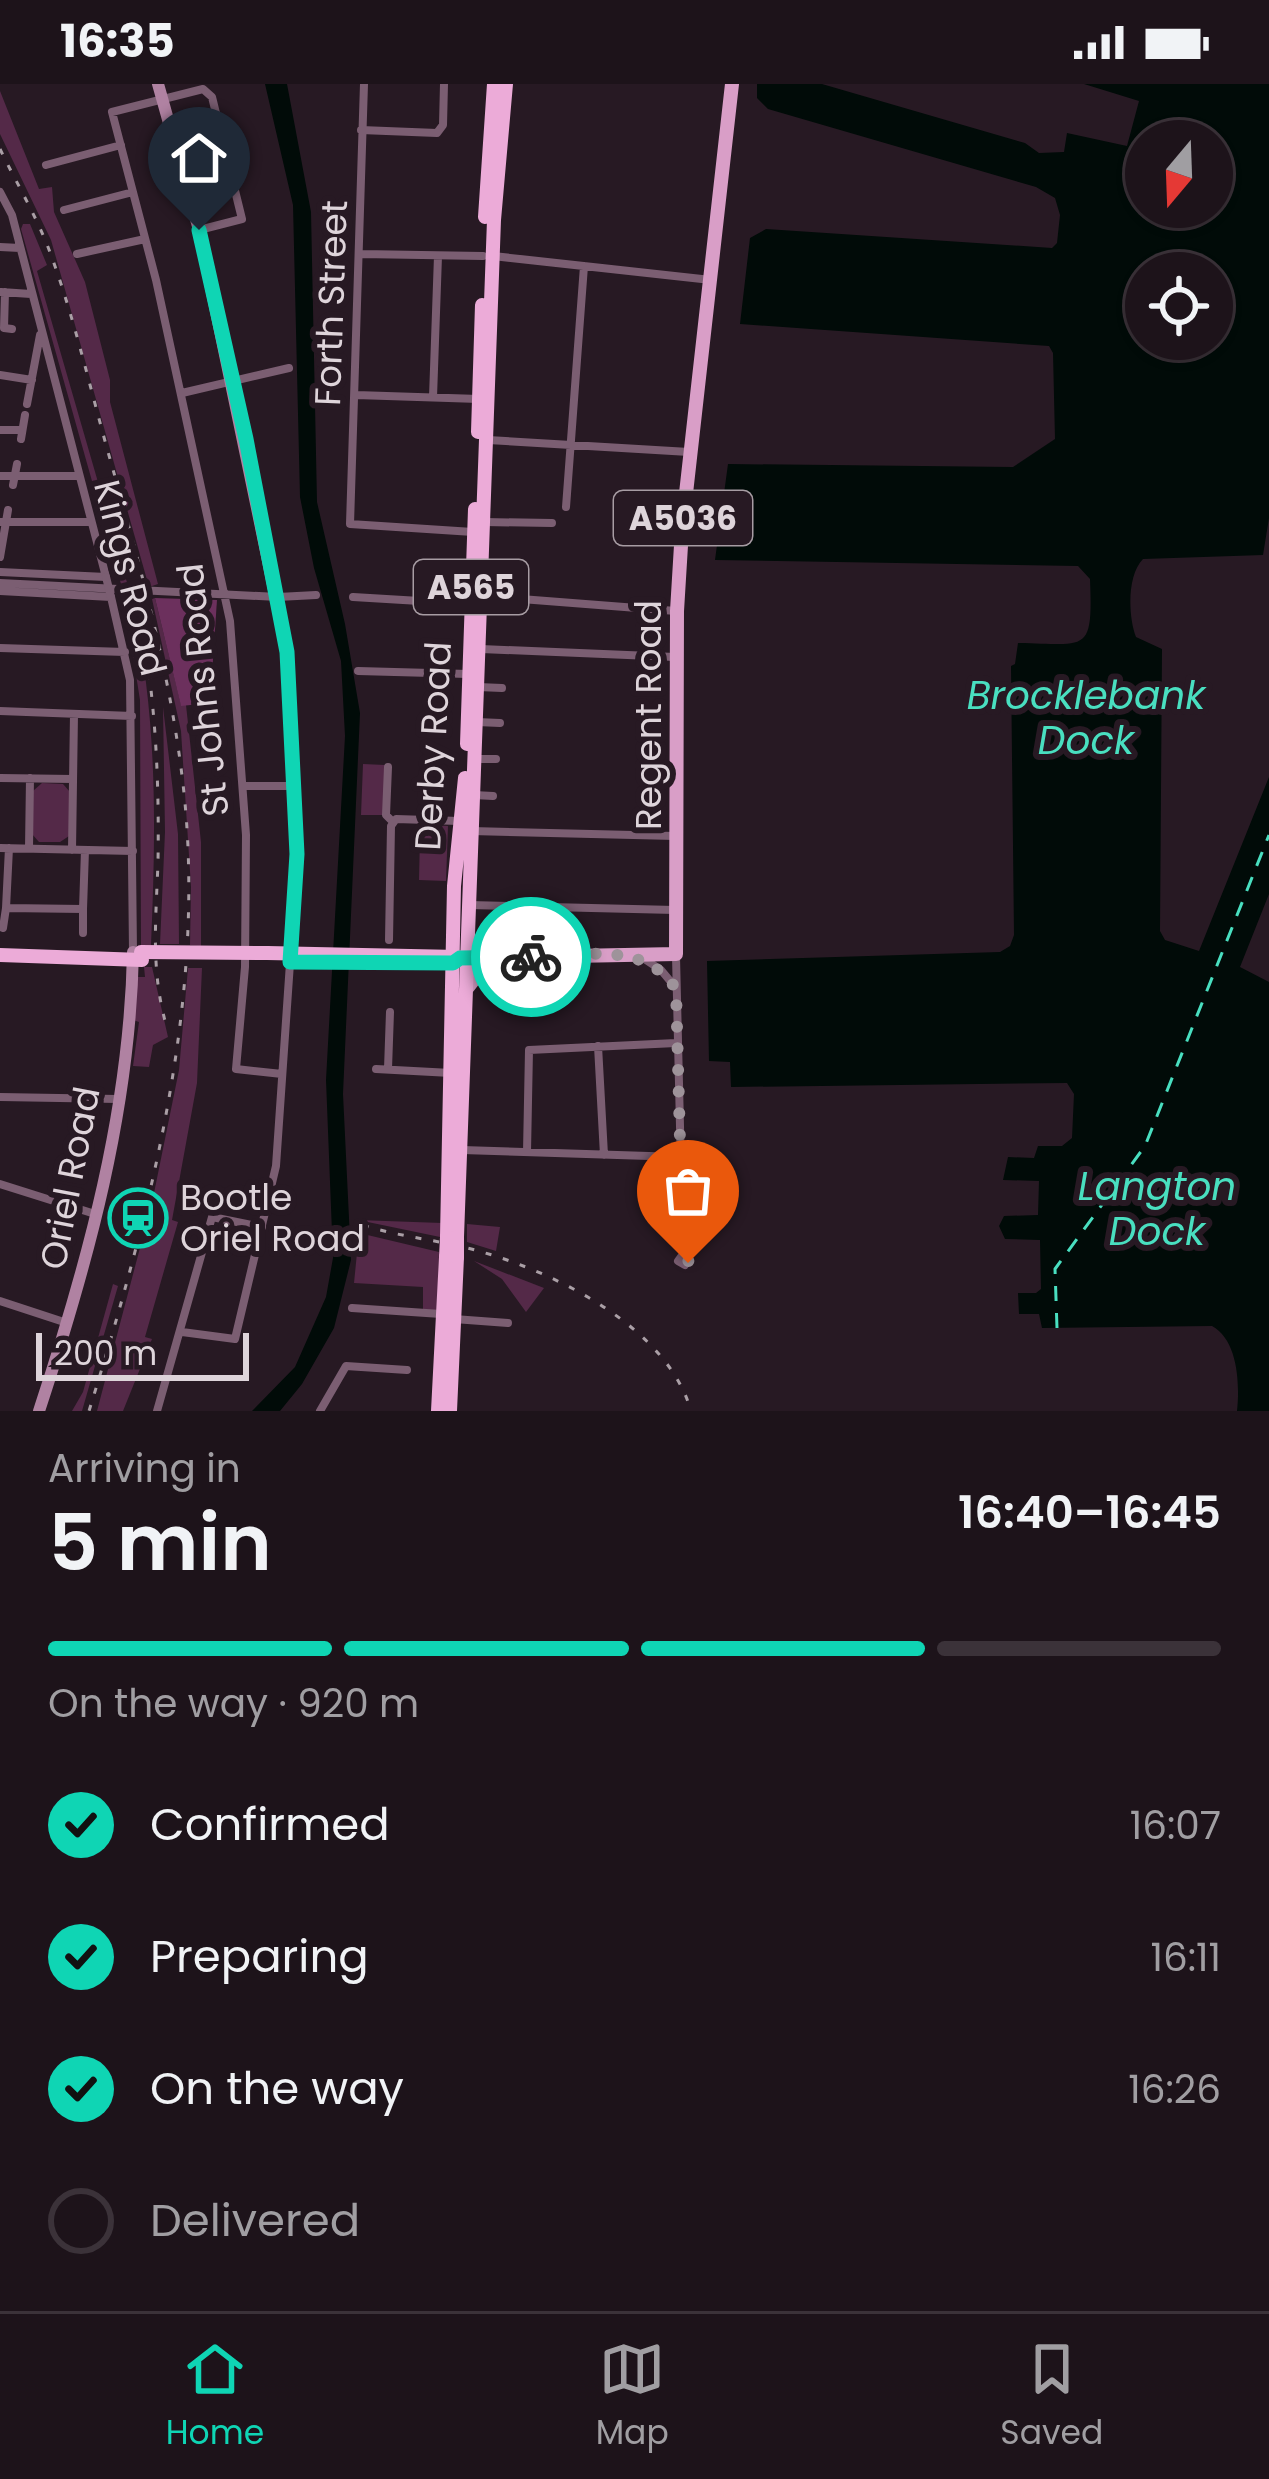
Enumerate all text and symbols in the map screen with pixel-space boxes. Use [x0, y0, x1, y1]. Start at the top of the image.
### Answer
text: 16:35 [60, 10, 175, 73]
pin [148, 107, 250, 230]
north arrow [1125, 120, 1233, 228]
map controls [1125, 120, 1233, 360]
icon: home [166, 125, 232, 191]
street label: Forth Street [302, 199, 360, 407]
button: locate [1125, 252, 1233, 360]
street label: Kings Road [81, 475, 179, 681]
road number: A5036 [614, 491, 752, 545]
road number: A565 [414, 560, 528, 614]
street label: St Johns Road [164, 561, 242, 819]
street label: Regent Road [623, 600, 674, 830]
street label: Derby Road [402, 640, 464, 852]
water label: Brocklebank Dock [967, 668, 1207, 768]
courier [471, 897, 591, 1017]
icon: bike [498, 924, 564, 990]
street label: Oriel Road [27, 1082, 113, 1274]
pin [637, 1140, 739, 1263]
icon: bag [655, 1158, 721, 1224]
water label: Langton Dock [1078, 1159, 1236, 1259]
place label: Bootle Oriel Road [180, 1172, 365, 1264]
station icon: Bootle Oriel Road [107, 1187, 169, 1249]
scale bar [36, 1327, 249, 1380]
text: 200 m [54, 1330, 157, 1377]
text: Arriving in [48, 1441, 241, 1496]
text: 16:40–16:45 [958, 1481, 1221, 1544]
text: 5 min [48, 1488, 272, 1597]
text: On the way · 920 m [48, 1676, 419, 1731]
icon: check [48, 1792, 114, 1858]
text: Confirmed [150, 1793, 390, 1856]
text: 16:07 [1130, 1798, 1221, 1853]
icon: check [48, 1924, 114, 1990]
text: Preparing [150, 1925, 369, 1988]
text: 16:11 [1150, 1930, 1221, 1985]
icon: check [48, 2056, 114, 2122]
text: On the way [150, 2057, 404, 2120]
text: 16:26 [1128, 2062, 1221, 2117]
text: Delivered [150, 2189, 360, 2252]
tab: Home [166, 2336, 264, 2458]
tab: Map [596, 2336, 669, 2458]
tab: Saved [1000, 2336, 1103, 2458]

